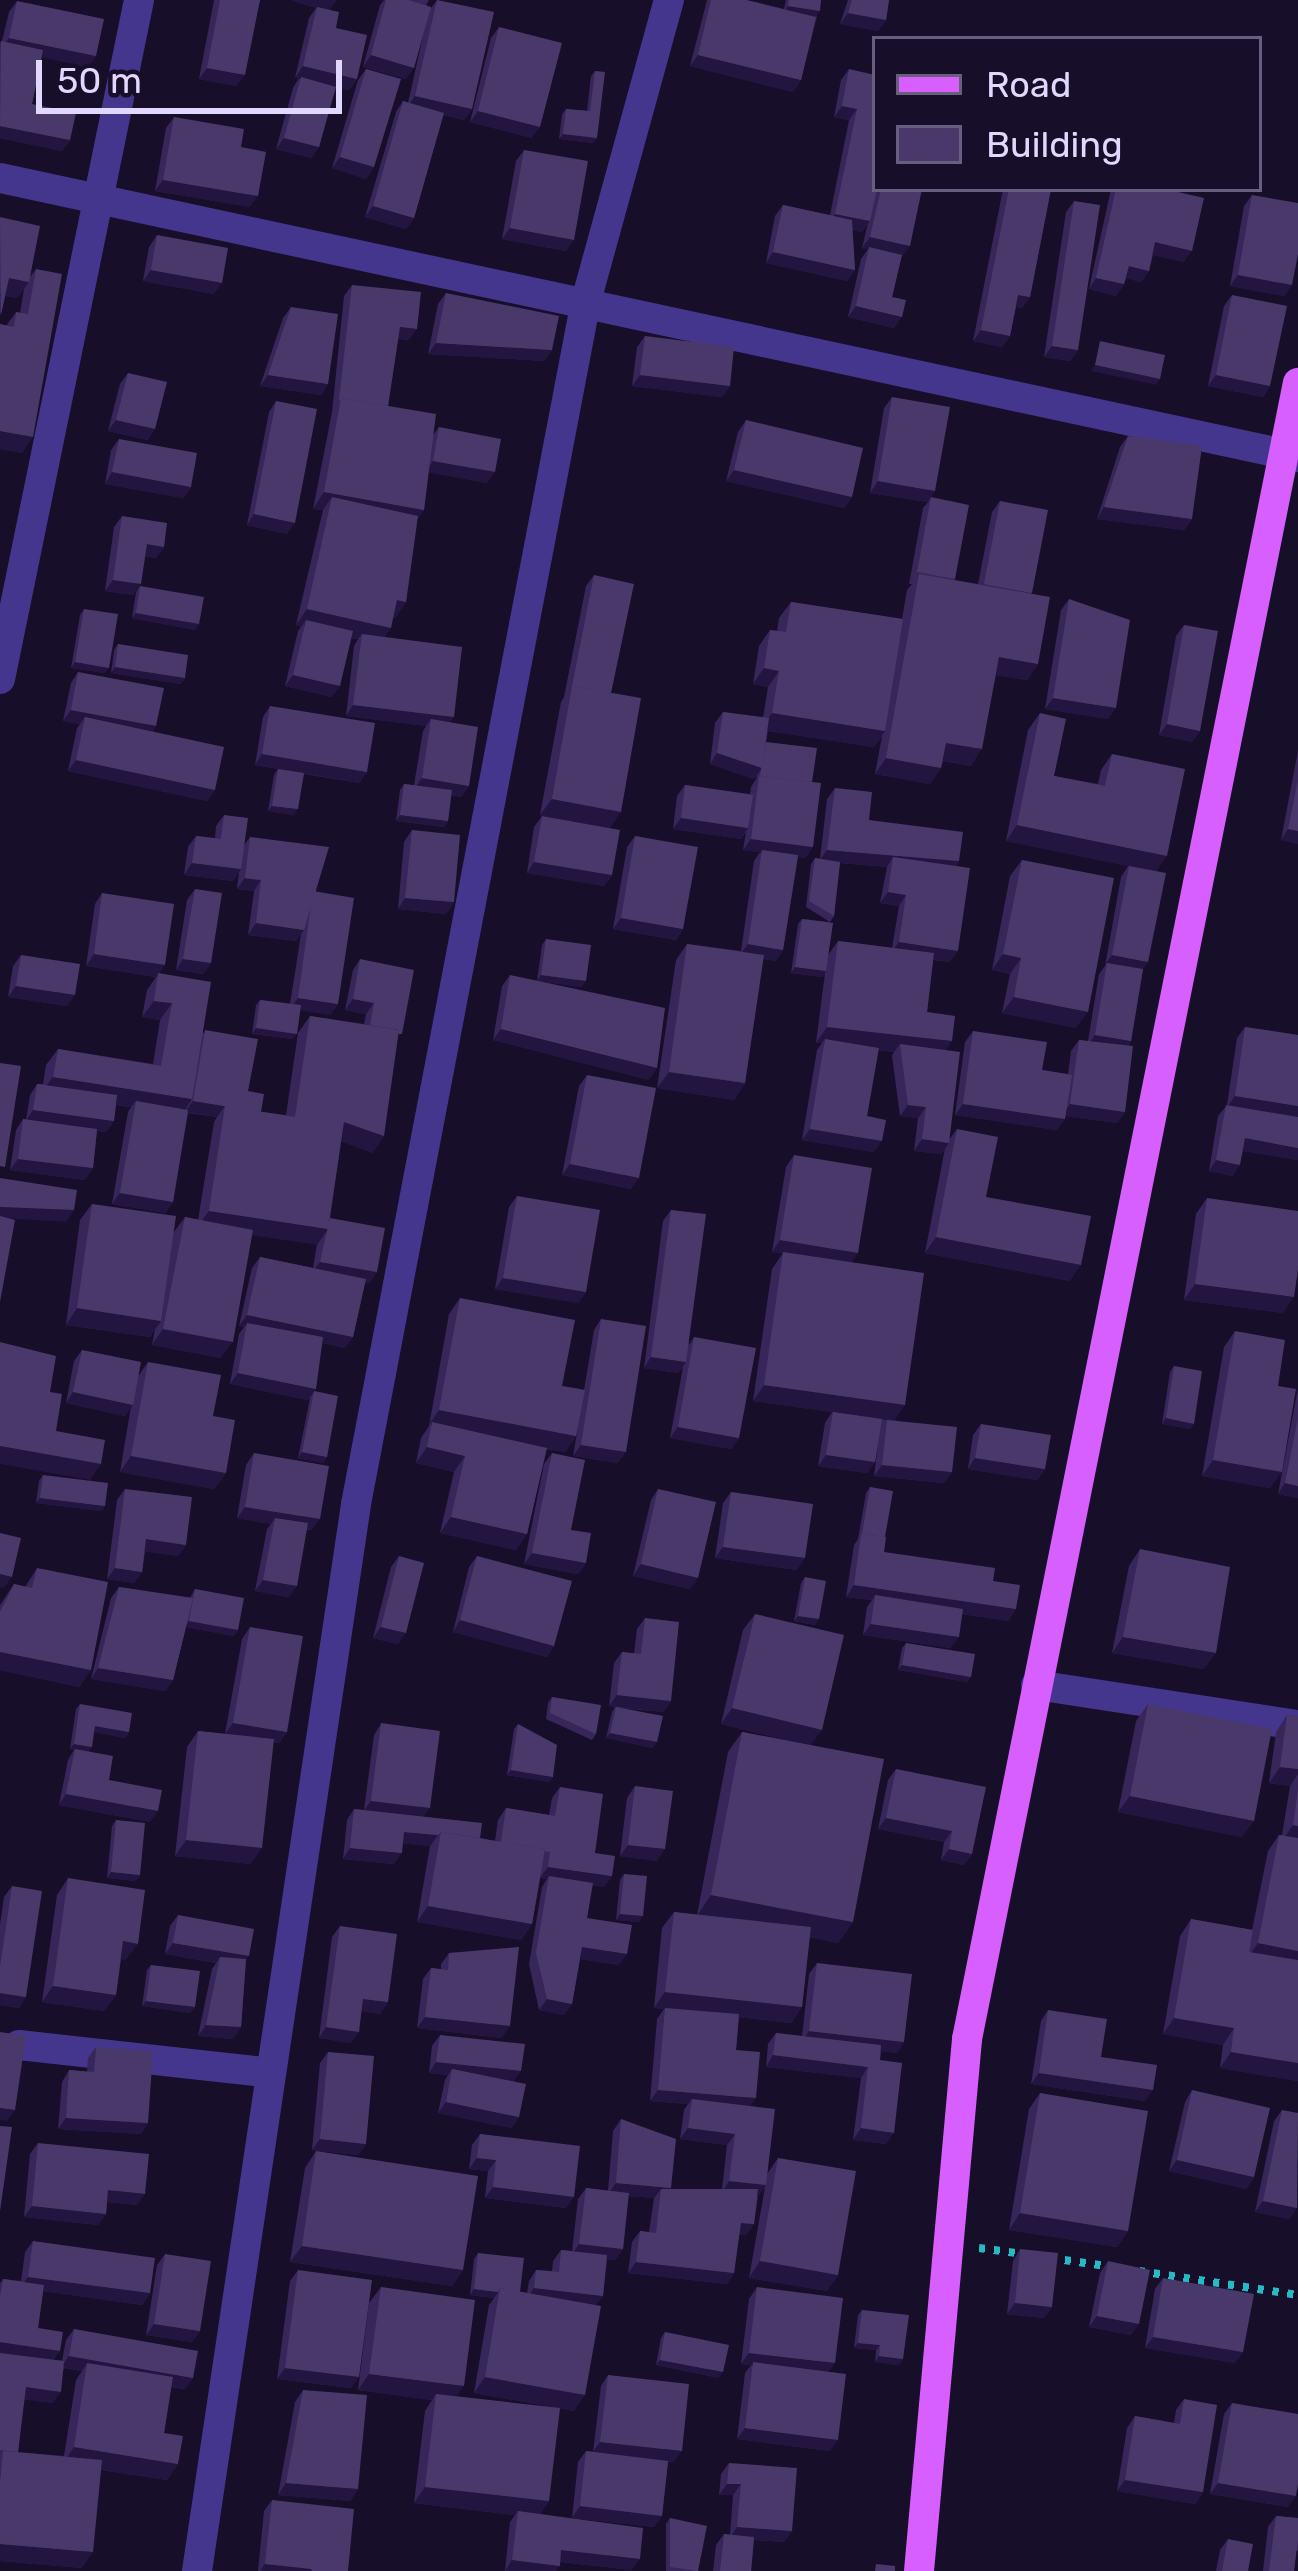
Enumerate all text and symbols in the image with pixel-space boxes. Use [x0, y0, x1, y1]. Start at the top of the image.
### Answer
scale bar [42, 36, 348, 110]
legend [872, 36, 1262, 192]
text: 50 m [57, 59, 142, 102]
text: Road [986, 63, 1071, 106]
text: Building [986, 123, 1123, 166]

